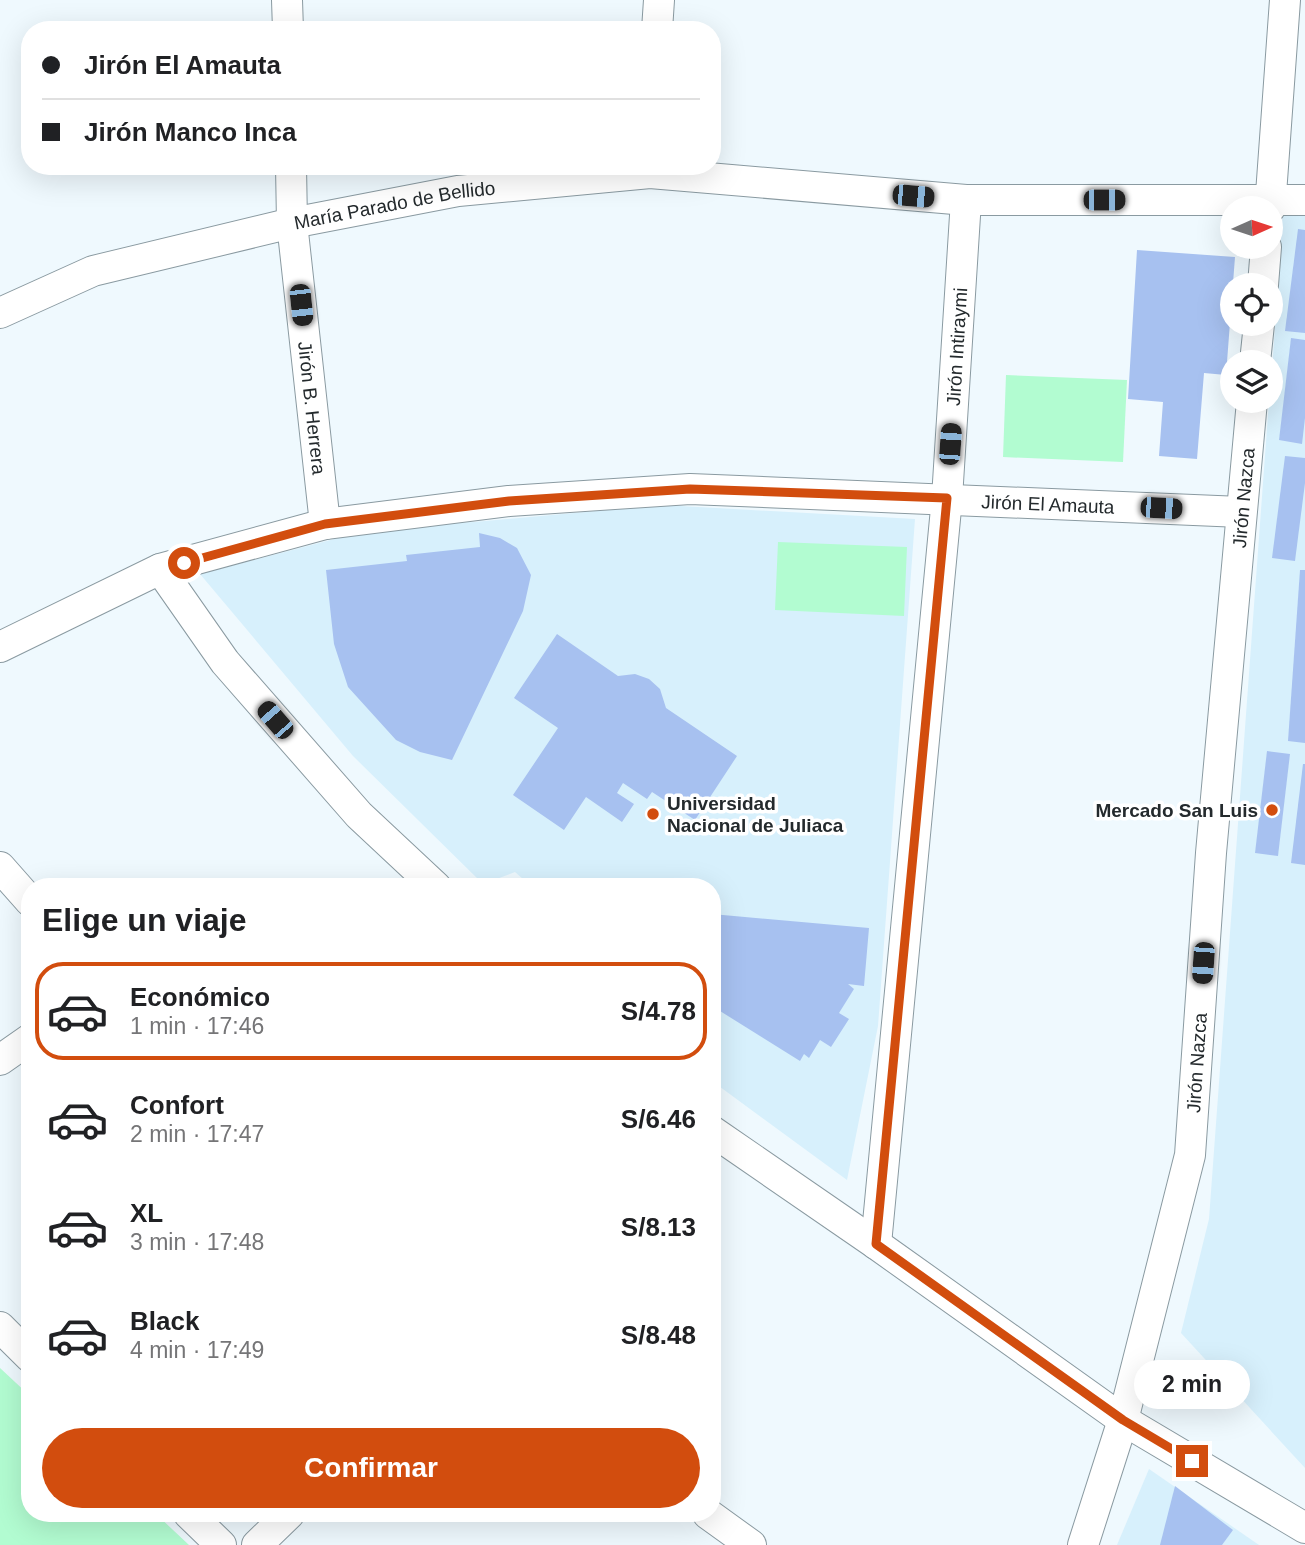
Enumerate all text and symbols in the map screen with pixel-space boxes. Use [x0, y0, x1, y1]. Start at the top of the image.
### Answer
text: Jirón El Amauta [84, 50, 281, 80]
text: Jirón Manco Inca [84, 117, 296, 147]
street label: María Parado de Bellido [292, 178, 496, 233]
car [892, 184, 935, 208]
car [1084, 190, 1126, 211]
north arrow [1220, 196, 1283, 259]
map controls [1220, 196, 1283, 413]
button: locate [1220, 273, 1283, 336]
car [289, 283, 314, 327]
street label: Jirón Intiraymi [943, 287, 971, 406]
street label: Jirón B. Herrera [294, 340, 330, 476]
button: layers [1220, 350, 1283, 413]
car [939, 422, 962, 466]
street label: Jirón Nazca [1229, 446, 1259, 549]
street label: Jirón El Amauta [981, 491, 1115, 518]
car [1140, 496, 1183, 520]
route start [168, 547, 200, 579]
car [254, 697, 297, 743]
place label: Universidad Nacional de Juliaca [667, 793, 844, 836]
place label: Mercado San Luis [1095, 800, 1258, 821]
marker: Mercado San Luis [1264, 802, 1280, 818]
marker: Universidad Nacional de Juliaca [645, 806, 661, 822]
text: Elige un viaje [42, 902, 247, 938]
car [1192, 941, 1215, 985]
icon: car [46, 980, 109, 1043]
text: Económico [130, 982, 270, 1012]
text: S/4.78 [621, 996, 696, 1026]
street label: Jirón Nazca [1183, 1012, 1211, 1114]
text: 1 min · 17:46 [130, 1013, 264, 1039]
icon: car [46, 1088, 109, 1151]
text: Confort [130, 1090, 224, 1120]
text: S/6.46 [621, 1104, 696, 1134]
text: 2 min · 17:47 [130, 1121, 264, 1147]
icon: car [46, 1196, 109, 1259]
text: XL [130, 1198, 163, 1228]
text: S/8.13 [621, 1212, 696, 1242]
text: 3 min · 17:48 [130, 1229, 264, 1255]
icon: car [46, 1304, 109, 1367]
text: Black [130, 1306, 199, 1336]
text: S/8.48 [621, 1320, 696, 1350]
text: 4 min · 17:49 [130, 1337, 264, 1363]
callout: 2 min [1134, 1360, 1250, 1408]
text: 2 min [1162, 1371, 1222, 1397]
button: Confirmar [42, 1428, 700, 1508]
route end [1176, 1445, 1208, 1477]

